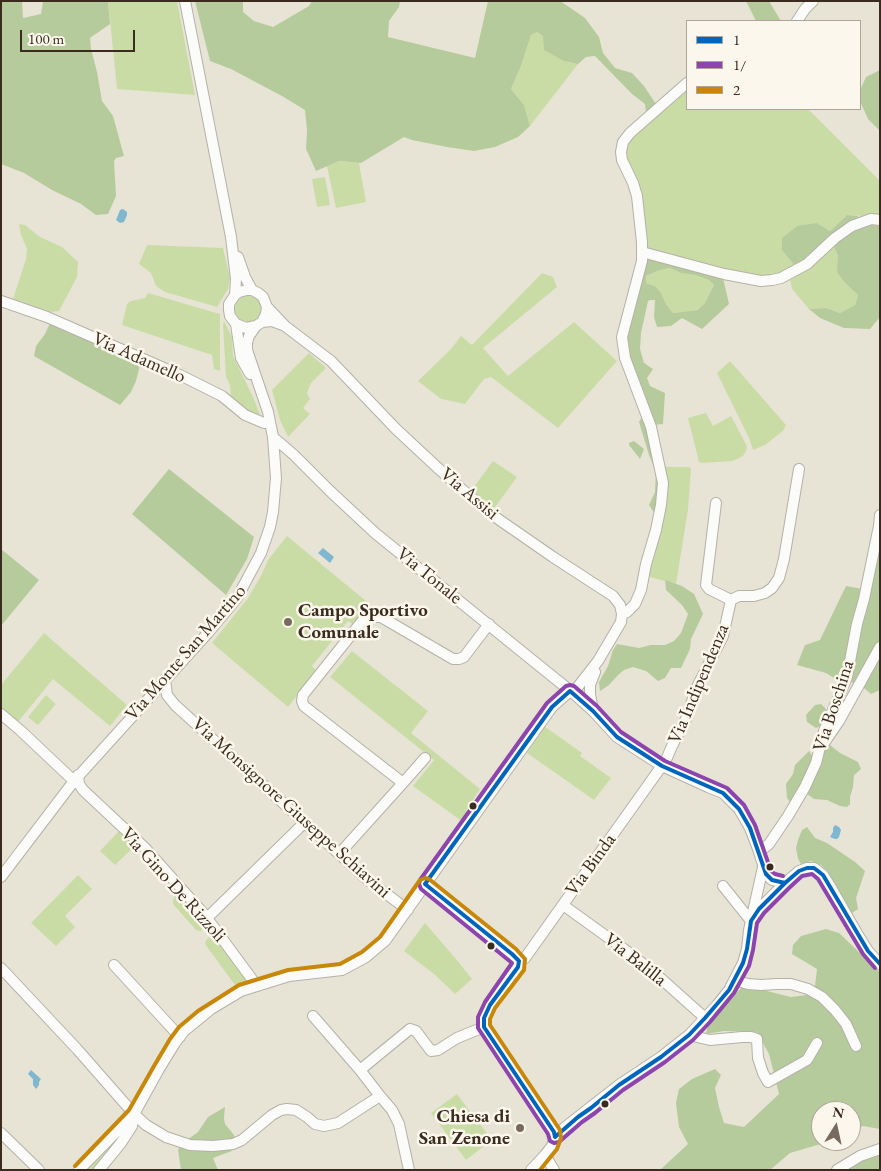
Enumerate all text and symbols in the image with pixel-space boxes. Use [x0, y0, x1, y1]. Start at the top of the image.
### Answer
scale bar [22, 20, 138, 52]
legend [686, 20, 861, 110]
text: 100 m [28, 29, 64, 48]
text: 1 [733, 30, 740, 49]
text: 1/ [733, 55, 746, 74]
text: 2 [733, 80, 740, 99]
street label: Via Adamello [89, 327, 189, 389]
street label: Via Assisi [435, 463, 503, 525]
street label: Via Tonale [391, 543, 467, 609]
street label: Via Monte San Martino [121, 580, 251, 726]
place label: Campo Sportivo Comunale [298, 600, 428, 644]
marker: Campo Sportivo Comunale [282, 616, 294, 628]
street label: Via Indipendenza [663, 621, 735, 747]
street label: Via Boschina [808, 657, 860, 755]
street label: Via Monsignore Giuseppe Schiavini [187, 713, 395, 903]
unlabelled marker [468, 801, 478, 811]
street label: Via Gino De Rizzoli [115, 823, 231, 947]
street label: Via Binda [561, 829, 621, 901]
unlabelled marker [765, 862, 775, 872]
street label: Via Balilla [599, 929, 671, 991]
unlabelled marker [486, 941, 496, 951]
unlabelled marker [600, 1099, 610, 1109]
north arrow [811, 1101, 861, 1151]
text: N [831, 1102, 846, 1122]
place label: Chiesa di San Zenone [419, 1106, 510, 1150]
marker: Chiesa di San Zenone [514, 1122, 526, 1134]

